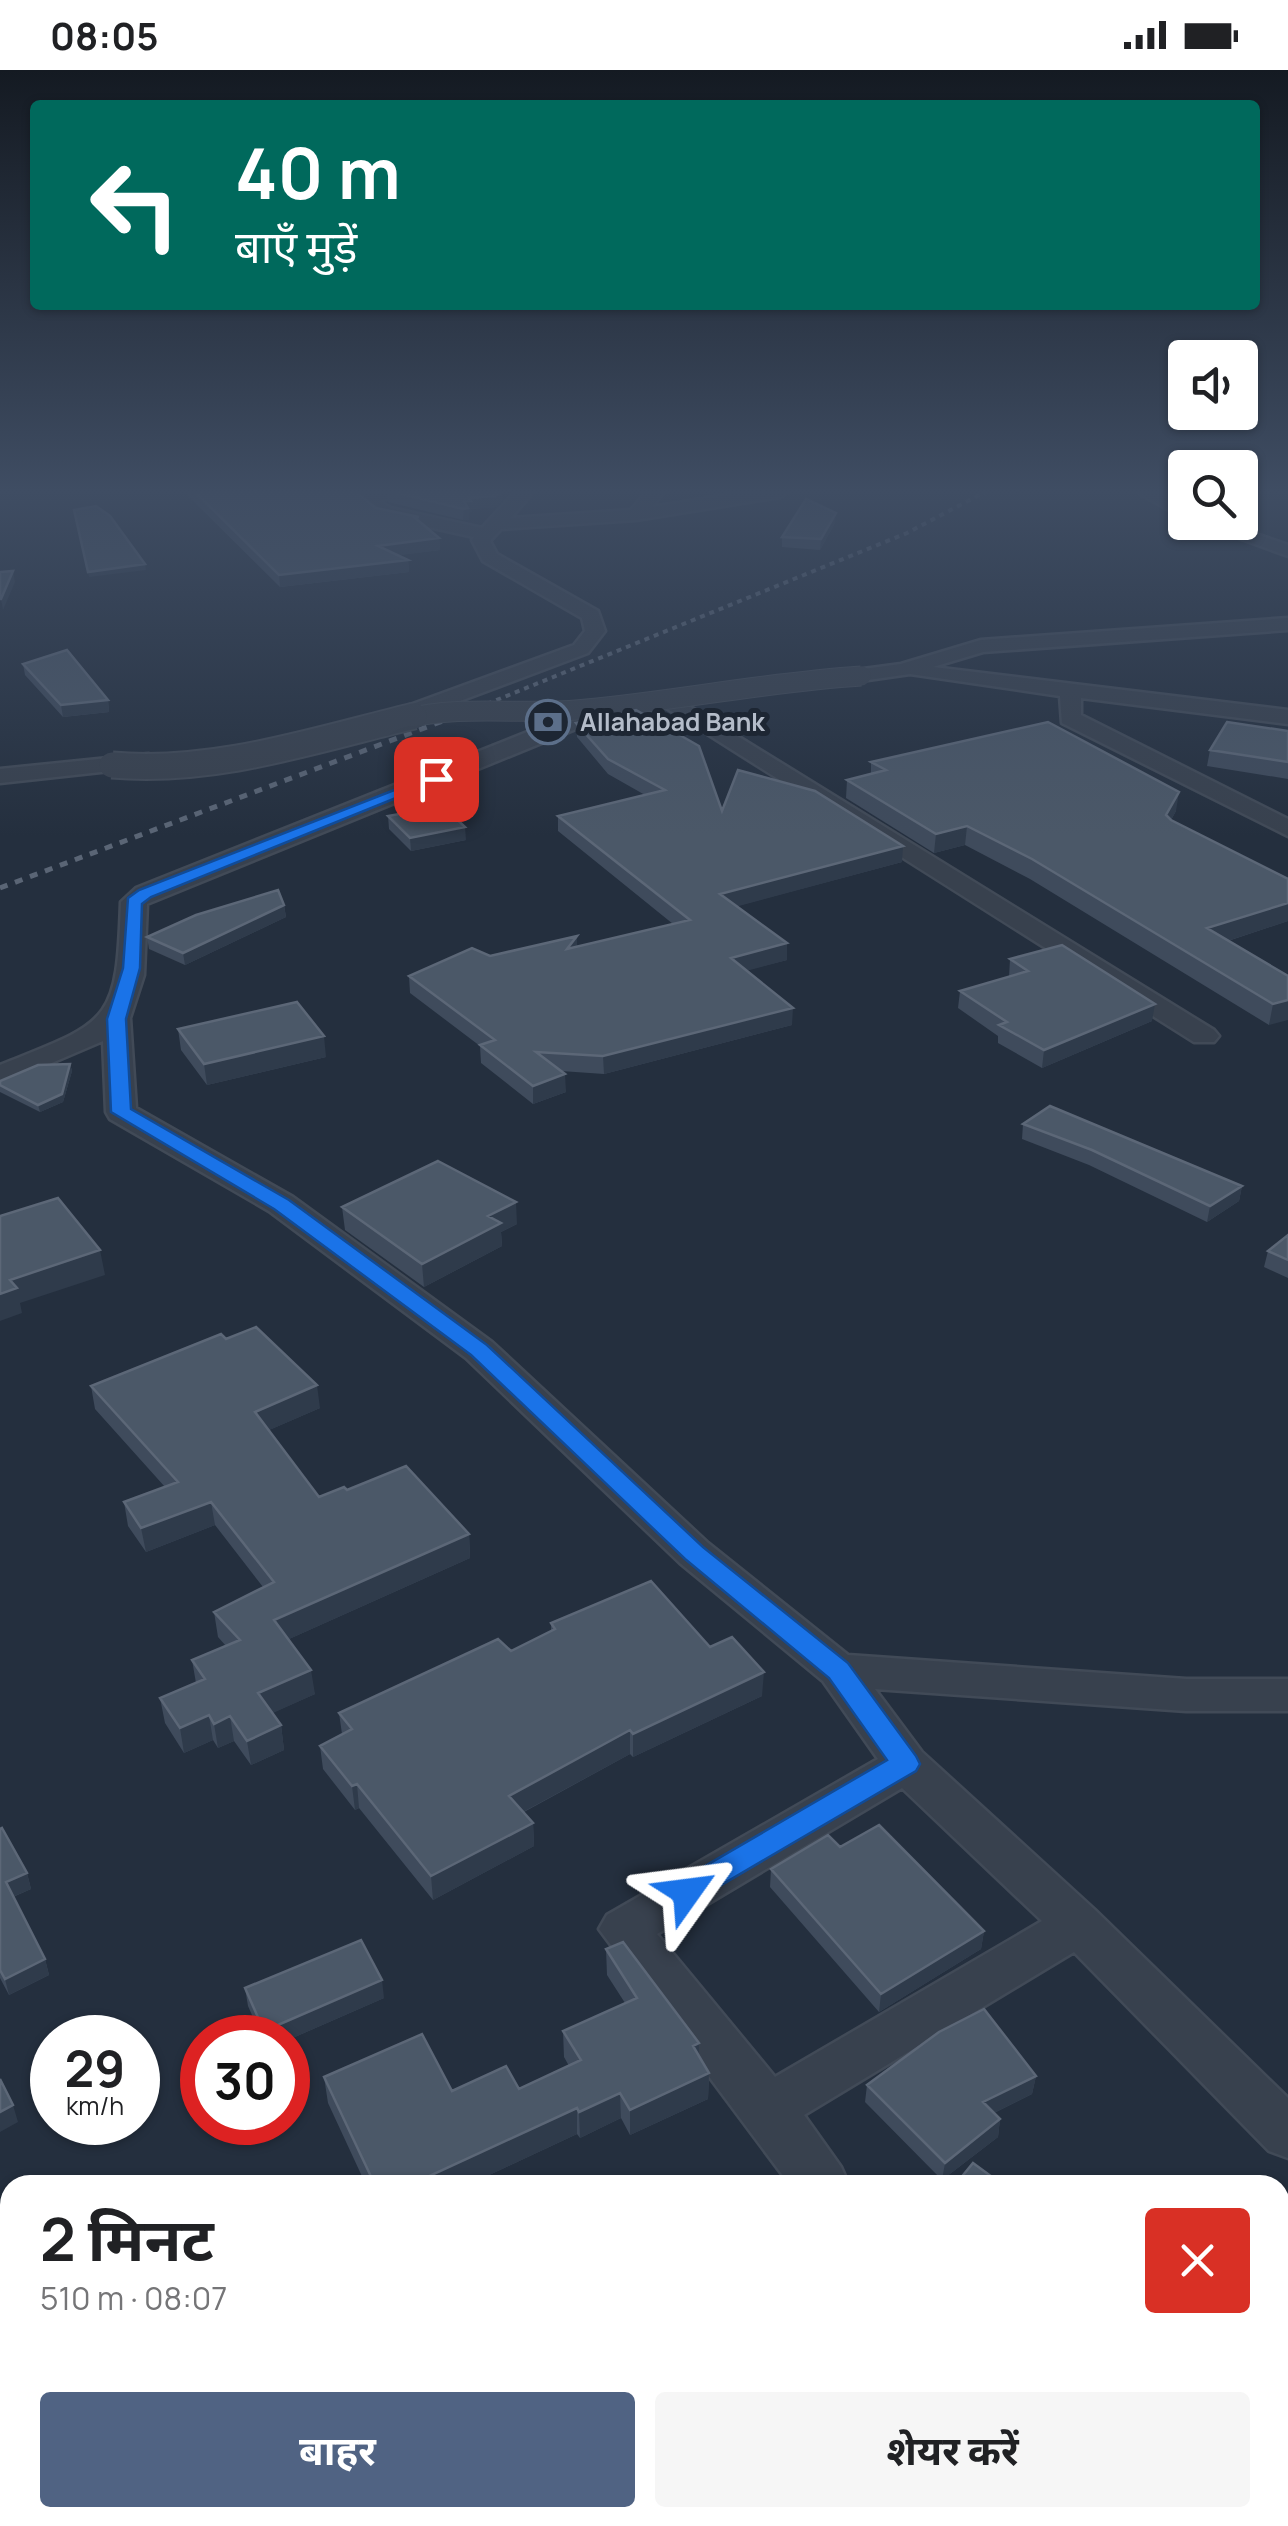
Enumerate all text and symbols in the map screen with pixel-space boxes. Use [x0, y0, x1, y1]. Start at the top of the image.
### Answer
text: 08:05 [50, 9, 159, 61]
text: 40 m [235, 124, 401, 220]
icon: left [70, 140, 200, 270]
text: बाएँ मुड़ें [235, 215, 357, 277]
map controls [1168, 340, 1258, 540]
button: sound [1168, 340, 1258, 430]
button: search [1168, 450, 1258, 540]
bank icon: Allahabad Bank [525, 699, 571, 745]
place label: Allahabad Bank [580, 704, 765, 739]
pin [394, 737, 479, 822]
icon: arrive [409, 752, 464, 807]
position arrow [635, 1840, 739, 1944]
speed limit sign: 30 [180, 2015, 310, 2145]
text: 29 [65, 2034, 125, 2102]
text: km/h [66, 2088, 124, 2123]
text: 2 मिनट [40, 2197, 214, 2279]
button: close [1145, 2208, 1250, 2313]
text: 510 m · 08:07 [40, 2276, 227, 2320]
button: बाहर [40, 2392, 635, 2507]
button: शेयर करें [655, 2392, 1250, 2507]

